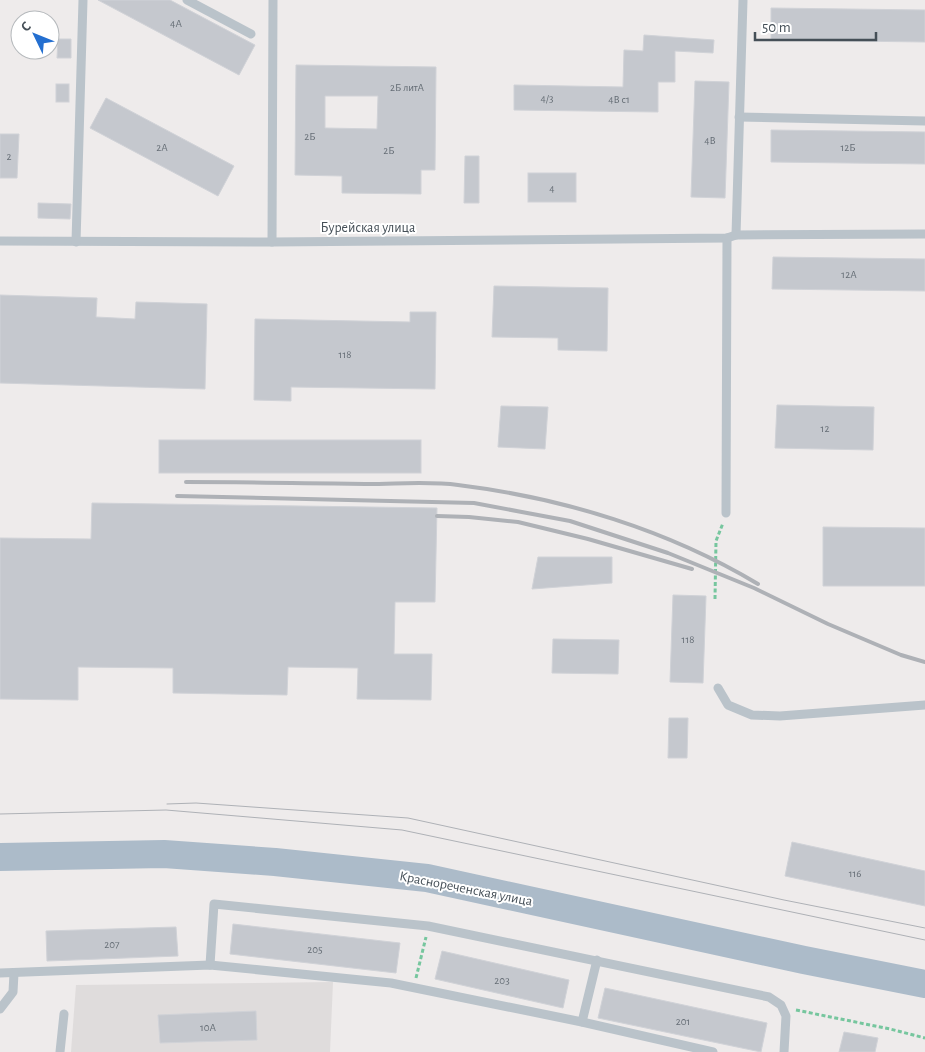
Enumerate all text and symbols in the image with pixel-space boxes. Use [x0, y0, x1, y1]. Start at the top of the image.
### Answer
north arrow [10, 10, 60, 60]
scale bar [755, 10, 876, 42]
house number: 4А [170, 18, 182, 29]
text: С [18, 19, 34, 34]
text: 50 m [762, 20, 791, 35]
house number: 2Б литА [390, 82, 425, 93]
house number: 4/3 [541, 93, 554, 104]
house number: 4В с1 [608, 94, 630, 105]
house number: 2Б [304, 131, 316, 142]
house number: 4В [704, 135, 716, 146]
house number: 2А [156, 142, 168, 153]
house number: 12Б [840, 142, 856, 153]
house number: 2Б [383, 145, 395, 156]
house number: 2 [6, 151, 12, 162]
house number: 4 [549, 183, 555, 194]
street label: Бурейская улица [320, 221, 416, 235]
house number: 12А [841, 269, 857, 280]
house number: 118 [339, 349, 351, 360]
house number: 12 [821, 423, 829, 434]
house number: 118 [682, 634, 694, 645]
house number: 116 [849, 868, 861, 879]
street label: Краснореченская улица [398, 869, 534, 909]
house number: 207 [104, 939, 120, 950]
house number: 205 [307, 944, 323, 955]
house number: 203 [494, 975, 510, 986]
house number: 201 [676, 1016, 690, 1027]
house number: 10А [200, 1022, 217, 1033]

